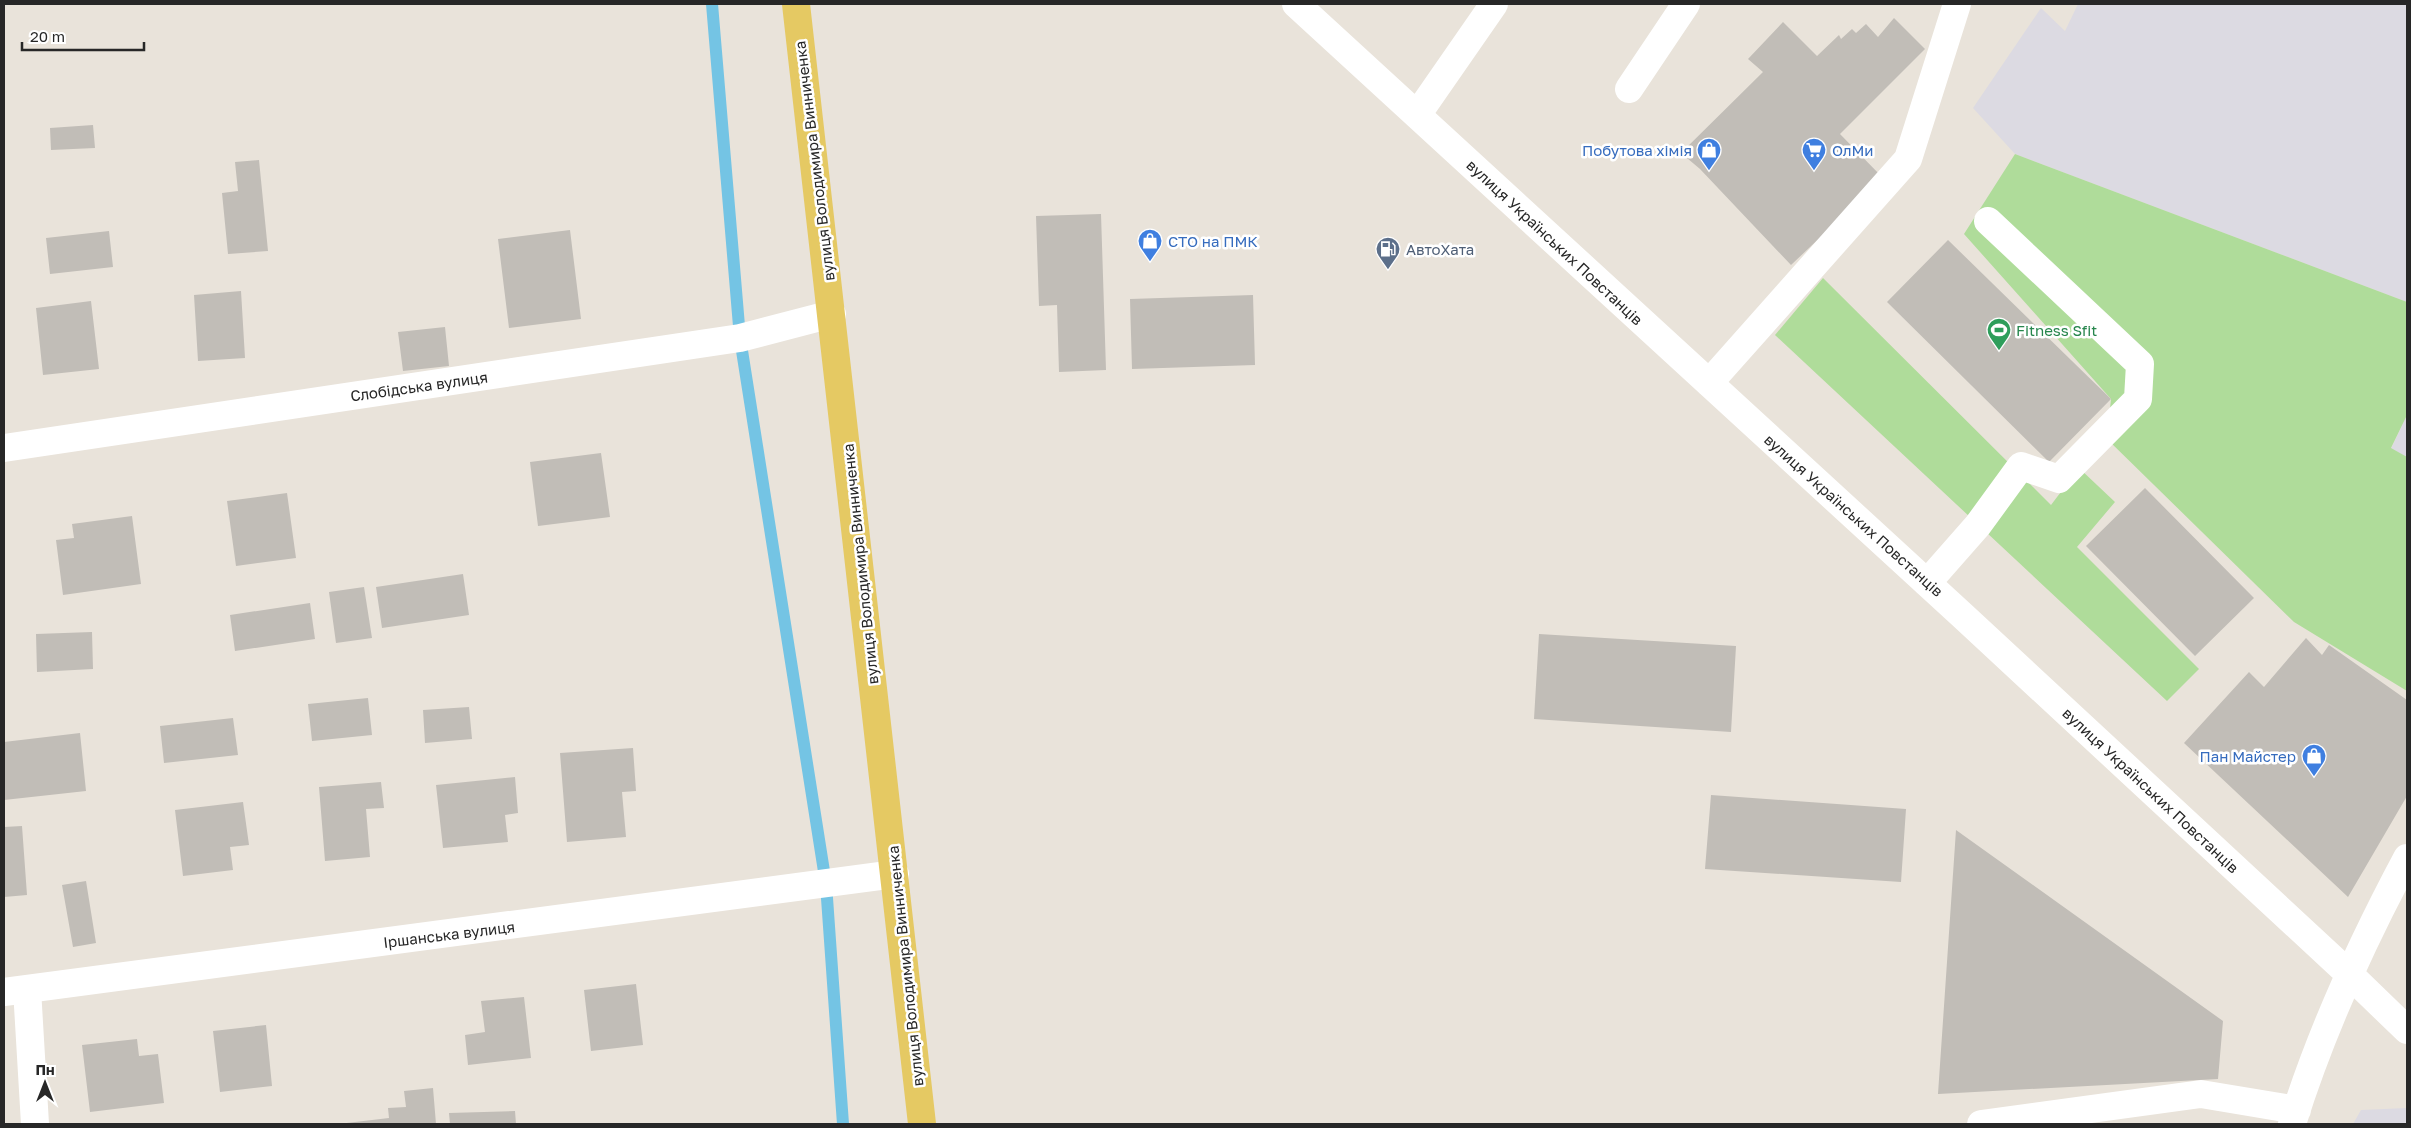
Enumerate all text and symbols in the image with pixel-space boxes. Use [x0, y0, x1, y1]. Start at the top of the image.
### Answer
scale bar [22, 20, 145, 52]
text: 20 m [30, 27, 65, 45]
street label: вулиця Володимира Винниченка [790, 40, 838, 282]
shop icon: Побутова хімія [1696, 137, 1722, 171]
supermarket icon: ОлМи [1801, 137, 1827, 171]
place label: Побутова хімія [1582, 141, 1692, 159]
place label: ОлМи [1832, 141, 1873, 159]
street label: вулиця Українських Повстанців [1463, 156, 1647, 328]
shop icon: СТО на ПМК [1137, 228, 1163, 262]
place label: СТО на ПМК [1168, 232, 1258, 250]
fuel station icon: АвтоХата [1375, 236, 1401, 270]
place label: АвтоХата [1406, 240, 1474, 258]
sports icon: Fitness Sfit [1986, 317, 2012, 351]
place label: Fitness Sfit [2016, 321, 2097, 339]
street label: Слобідська вулиця [349, 367, 489, 405]
street label: вулиця Українських Повстанців [1761, 430, 1947, 600]
street label: вулиця Володимира Винниченка [838, 443, 882, 685]
street label: вулиця Українських Повстанців [2059, 704, 2243, 876]
shop icon: Пан Майстер [2301, 743, 2327, 777]
place label: Пан Майстер [2200, 747, 2296, 765]
street label: вулиця Володимира Винниченка [883, 845, 927, 1087]
street label: Іршанська вулиця [382, 917, 516, 951]
north arrow [20, 1058, 70, 1108]
text: Пн [35, 1061, 55, 1078]

